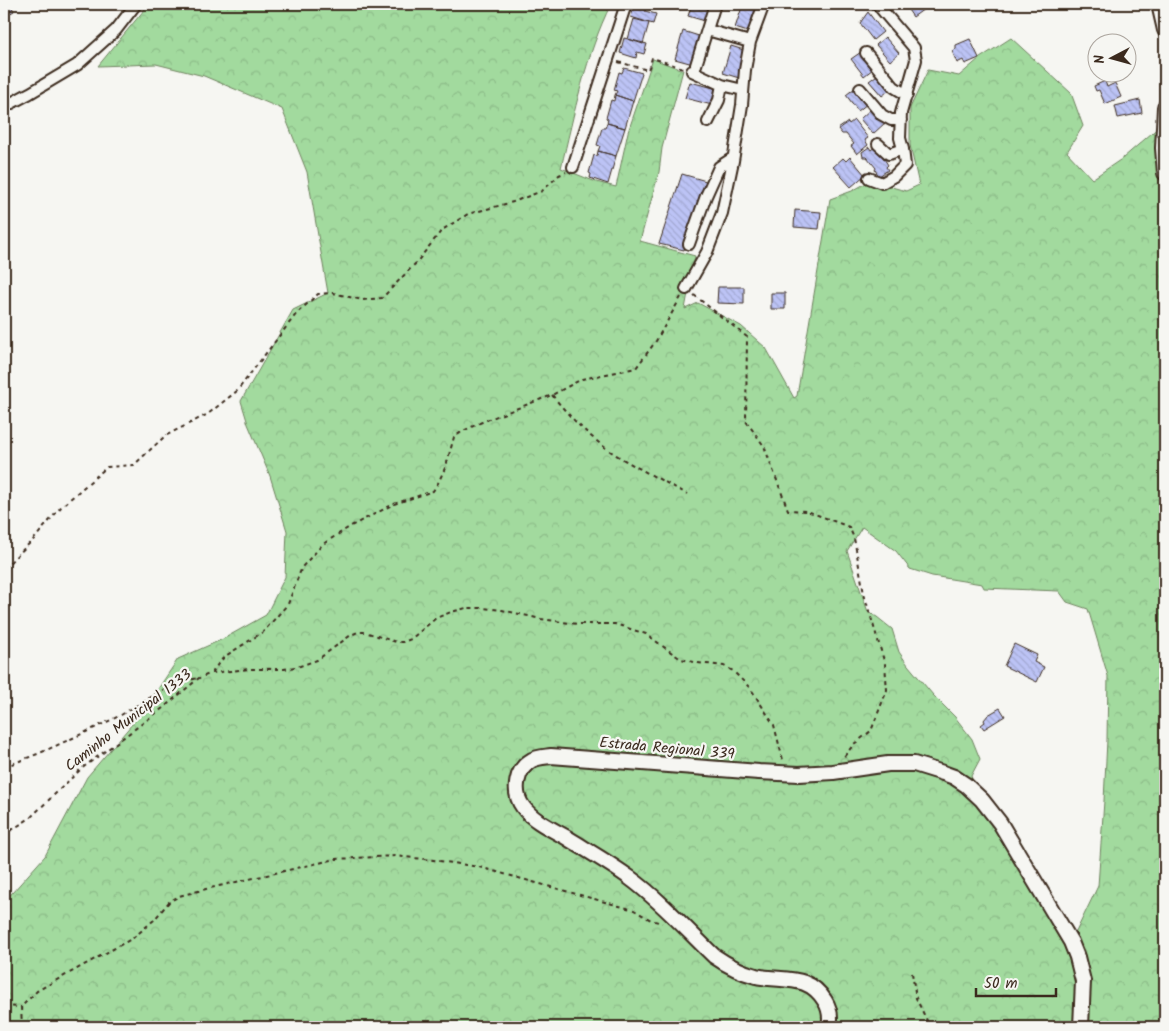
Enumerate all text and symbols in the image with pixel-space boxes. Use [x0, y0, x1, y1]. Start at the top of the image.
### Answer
north arrow [1086, 32, 1136, 82]
text: N [1089, 54, 1111, 65]
street label: Caminho Municipal 1333 [60, 663, 198, 778]
street label: Estrada Regional 339 [598, 731, 736, 767]
scale bar [976, 966, 1056, 998]
text: 50 m [984, 972, 1018, 996]

